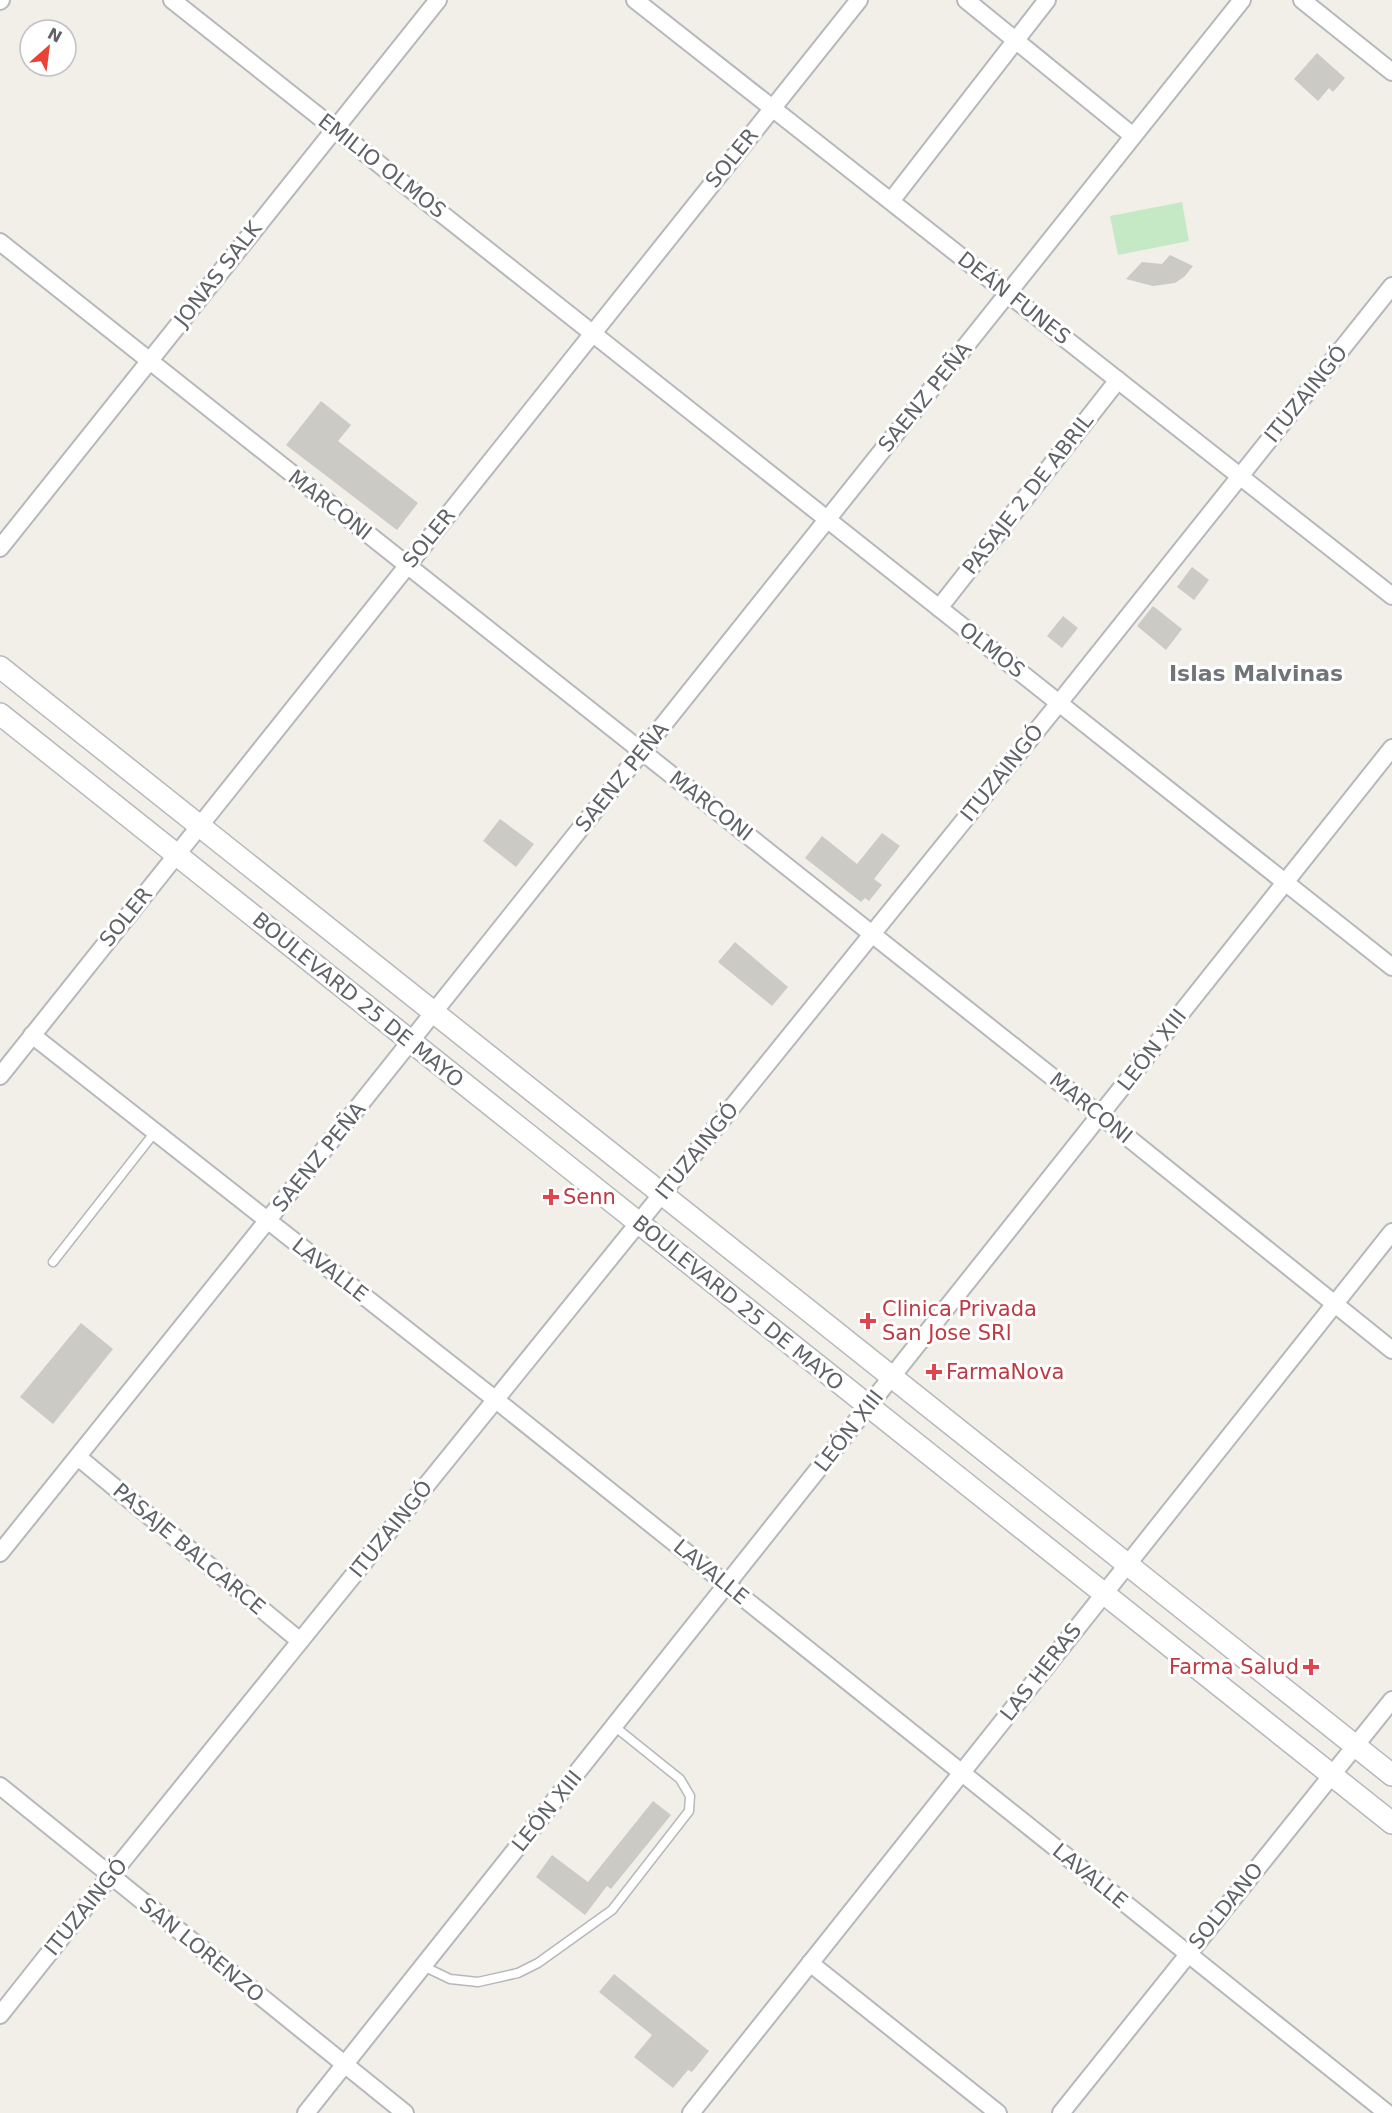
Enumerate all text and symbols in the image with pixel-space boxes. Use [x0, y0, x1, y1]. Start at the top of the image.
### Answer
north arrow [18, 18, 78, 78]
text: N [44, 24, 65, 47]
street label: EMILIO OLMOS [314, 109, 450, 223]
street label: SOLER [701, 123, 763, 193]
street label: JONAS SALK [168, 216, 267, 333]
street label: DEÁN FUNES [953, 246, 1076, 349]
street label: SAENZ PEÑA [872, 336, 977, 457]
street label: ITUZAINGÓ [1259, 340, 1352, 447]
street label: PASAJE 2 DE ABRIL [958, 409, 1098, 579]
street label: MARCONI [284, 465, 376, 545]
street label: SOLER [398, 503, 460, 573]
street label: OLMOS [955, 617, 1029, 683]
district label: Islas Malvinas [1169, 661, 1343, 686]
street label: SAENZ PEÑA [569, 716, 674, 837]
street label: ITUZAINGÓ [955, 719, 1048, 826]
street label: MARCONI [665, 766, 757, 846]
street label: SOLER [95, 882, 157, 952]
street label: BOULEVARD 25 DE MAYO [248, 908, 468, 1092]
street label: LEÓN XIII [1112, 1004, 1191, 1096]
street label: MARCONI [1045, 1067, 1137, 1149]
street label: SAENZ PEÑA [266, 1096, 371, 1217]
street label: ITUZAINGÓ [650, 1097, 743, 1204]
place label: Senn [563, 1185, 616, 1209]
marker: Senn [544, 1190, 558, 1204]
street label: BOULEVARD 25 DE MAYO [628, 1211, 848, 1395]
street label: LAVALLE [287, 1233, 373, 1307]
place label: Clinica Privada San Jose SRl [882, 1297, 1037, 1345]
marker: Clinica Privada San Jose SRl [859, 1312, 877, 1330]
place label: FarmaNova [946, 1360, 1064, 1384]
marker: FarmaNova [927, 1365, 941, 1379]
street label: LEÓN XIII [809, 1385, 888, 1477]
street label: ITUZAINGÓ [344, 1475, 437, 1582]
street label: PASAJE BALCARCE [108, 1478, 270, 1620]
street label: LAVALLE [669, 1535, 753, 1609]
street label: LAS HERAS [996, 1618, 1086, 1726]
place label: Farma Salud [1169, 1655, 1299, 1679]
marker: Farma Salud [1304, 1660, 1318, 1674]
street label: LEÓN XIII [506, 1765, 587, 1856]
street label: LAVALLE [1048, 1839, 1132, 1913]
street label: ITUZAINGÓ [39, 1853, 132, 1960]
street label: SOLDANO [1184, 1858, 1268, 1954]
street label: SAN LORENZO [135, 1893, 269, 2007]

